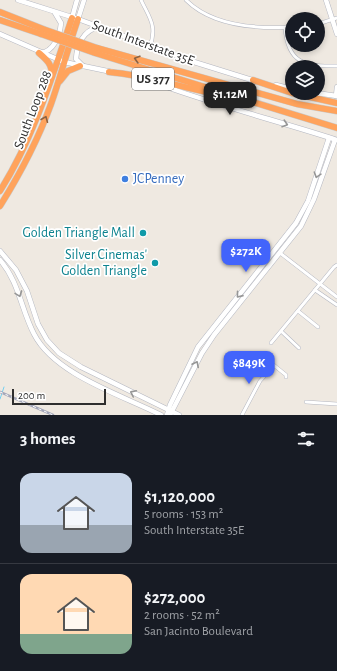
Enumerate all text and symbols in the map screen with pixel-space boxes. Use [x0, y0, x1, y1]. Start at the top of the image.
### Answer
map controls [285, 12, 325, 100]
button: locate [285, 12, 325, 52]
street label: South Interstate 35E [90, 18, 196, 68]
one-way arrow [133, 55, 140, 64]
button: layers [285, 60, 325, 100]
road number: US 377 [132, 68, 174, 90]
street label: South Loop 288 [12, 69, 54, 151]
pin: $1.12M [197, 82, 263, 116]
text: $1.12M [213, 88, 247, 101]
one-way arrow [41, 115, 49, 122]
one-way arrow [281, 119, 288, 128]
one-way arrow [313, 171, 322, 178]
place label: JCPenney [133, 172, 184, 186]
marker: JCPenney [120, 174, 130, 184]
place label: Golden Triangle Mall [23, 226, 135, 240]
marker: Golden Triangle Mall [138, 228, 148, 238]
pin: $272K [218, 239, 274, 273]
text: $272K [230, 245, 262, 258]
place label: Silver Cinemas' Golden Triangle [61, 248, 147, 278]
marker: Silver Cinemas' Golden Triangle [150, 258, 160, 268]
one-way arrow [15, 290, 23, 297]
one-way arrow [237, 290, 244, 297]
pin: $849K [221, 351, 277, 385]
text: $849K [233, 357, 265, 370]
one-way arrow [191, 361, 199, 368]
scale bar [12, 387, 106, 406]
text: 200 m [18, 390, 45, 401]
one-way arrow [130, 390, 137, 397]
icon: filters [295, 428, 317, 450]
text: 3 homes [20, 430, 76, 447]
text: $1,120,000 [144, 488, 215, 505]
icon: home [52, 489, 100, 537]
text: 5 rooms · 153 m² [144, 508, 223, 521]
text: South Interstate 35E [144, 524, 244, 537]
text: $272,000 [144, 589, 205, 606]
icon: home [52, 590, 100, 638]
text: 2 rooms · 52 m² [144, 609, 220, 622]
text: San Jacinto Boulevard [144, 625, 253, 638]

